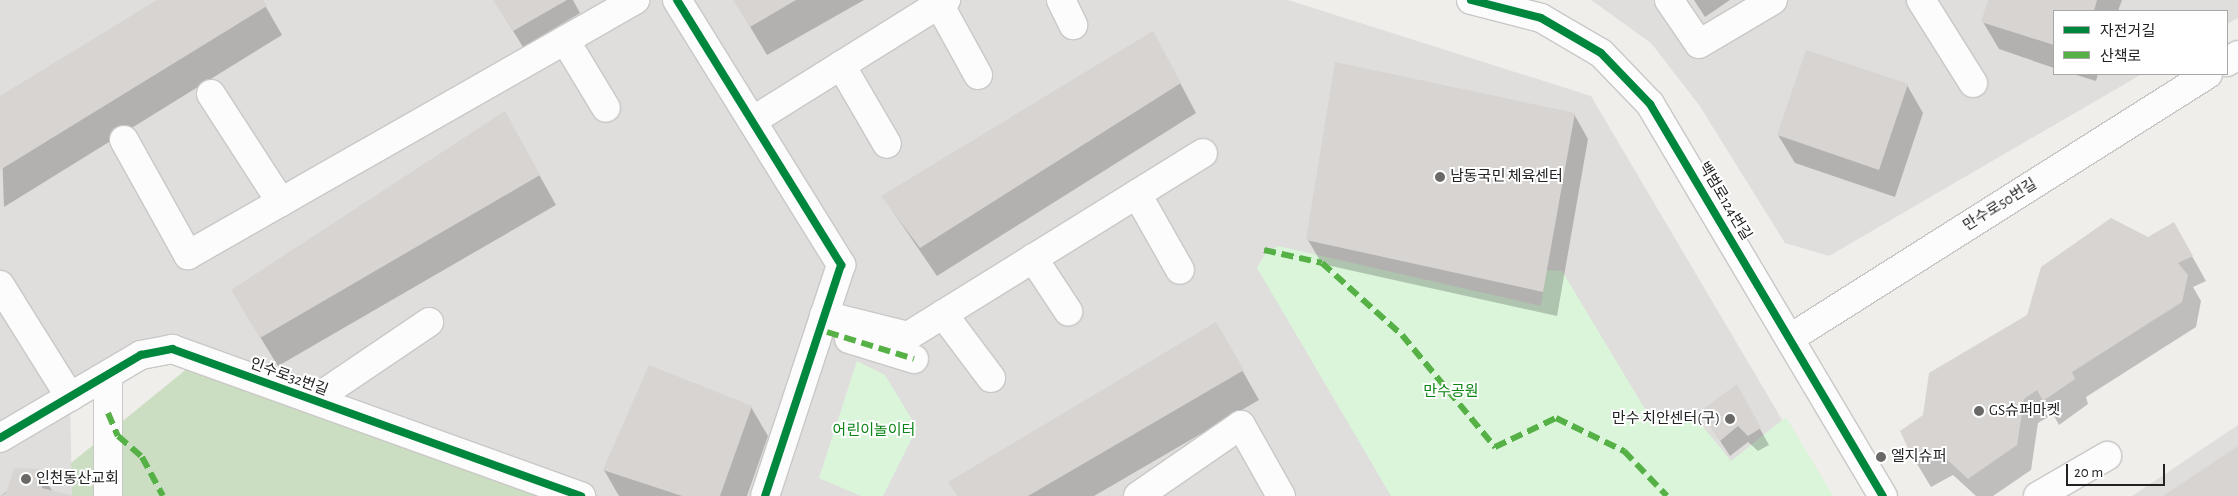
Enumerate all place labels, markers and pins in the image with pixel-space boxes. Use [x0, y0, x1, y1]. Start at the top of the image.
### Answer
place label: 남동국민 체육센터 [1450, 168, 1563, 186]
marker: 남동국민 체육센터 [1434, 171, 1446, 183]
place label: GS슈퍼마켓 [1989, 402, 2060, 420]
marker: GS슈퍼마켓 [1973, 405, 1985, 417]
place label: 만수 치안센터(구) [1612, 410, 1720, 428]
marker: 만수 치안센터(구) [1724, 413, 1736, 425]
place label: 엘지슈퍼 [1891, 448, 1946, 466]
marker: 엘지슈퍼 [1875, 451, 1887, 463]
place label: 인천동산교회 [36, 470, 119, 488]
marker: 인천동산교회 [20, 473, 32, 485]

